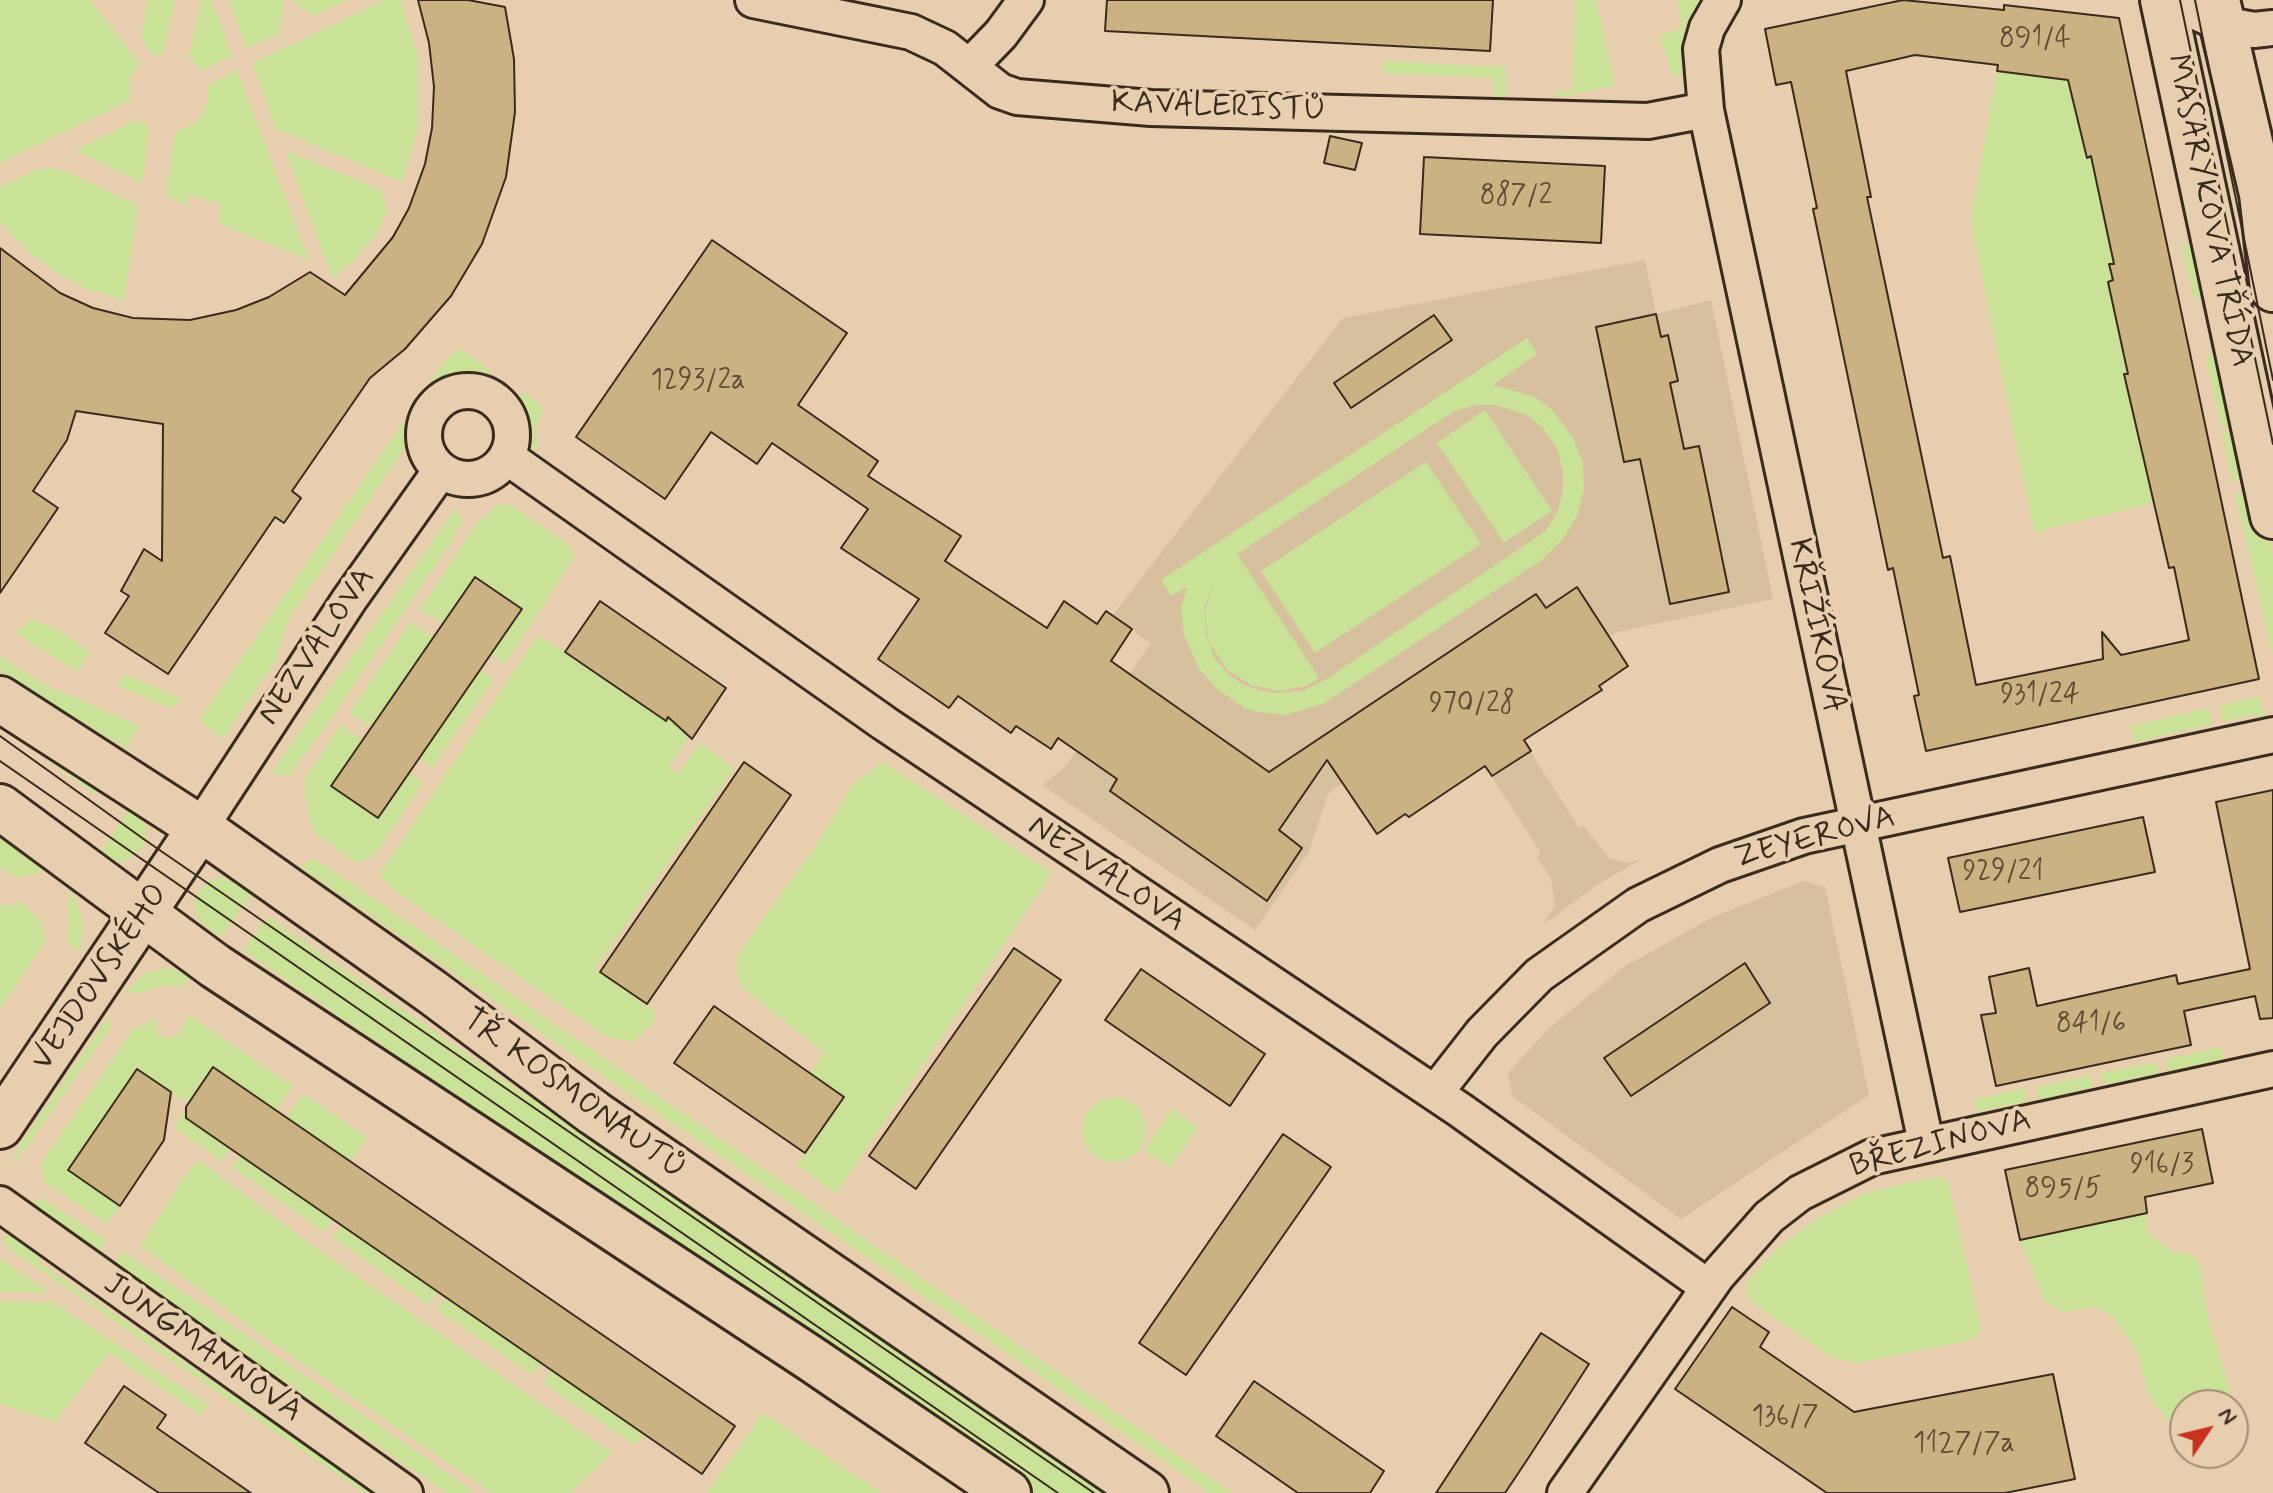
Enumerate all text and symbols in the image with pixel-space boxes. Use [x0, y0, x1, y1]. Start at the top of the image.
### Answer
house number: 891/4 [1999, 23, 2071, 57]
street label: MASARYKOVA TŘÍDA [2156, 51, 2260, 371]
street label: KAVALERISTŮ [1110, 85, 1326, 131]
house number: 887/2 [1480, 180, 1552, 214]
house number: 1293/2a [650, 365, 746, 399]
street label: KŘIŽÍKOVA [1778, 535, 1852, 717]
street label: NEZVALOVA [251, 561, 385, 733]
house number: 931/24 [2000, 679, 2080, 713]
house number: 970/28 [1429, 688, 1515, 722]
street label: ZEYEROVA [1730, 799, 1900, 879]
street label: NEZVALOVA [1020, 808, 1192, 942]
house number: 929/21 [1962, 856, 2044, 890]
street label: VEJDOVSKÉHO [24, 877, 178, 1079]
street label: TŘ. KOSMONAUTŮ [454, 1001, 692, 1189]
house number: 841/6 [2056, 1008, 2126, 1042]
street label: BŘEZINOVA [1846, 1102, 2036, 1188]
house number: 916/3 [2130, 1149, 2194, 1183]
house number: 895/5 [2024, 1173, 2102, 1207]
street label: JUNGMANNOVA [95, 1266, 309, 1432]
north arrow [2169, 1389, 2249, 1469]
house number: 136/7 [1752, 1401, 1818, 1435]
text: N [2211, 1402, 2243, 1430]
house number: 1127/7a [1913, 1428, 2015, 1462]

